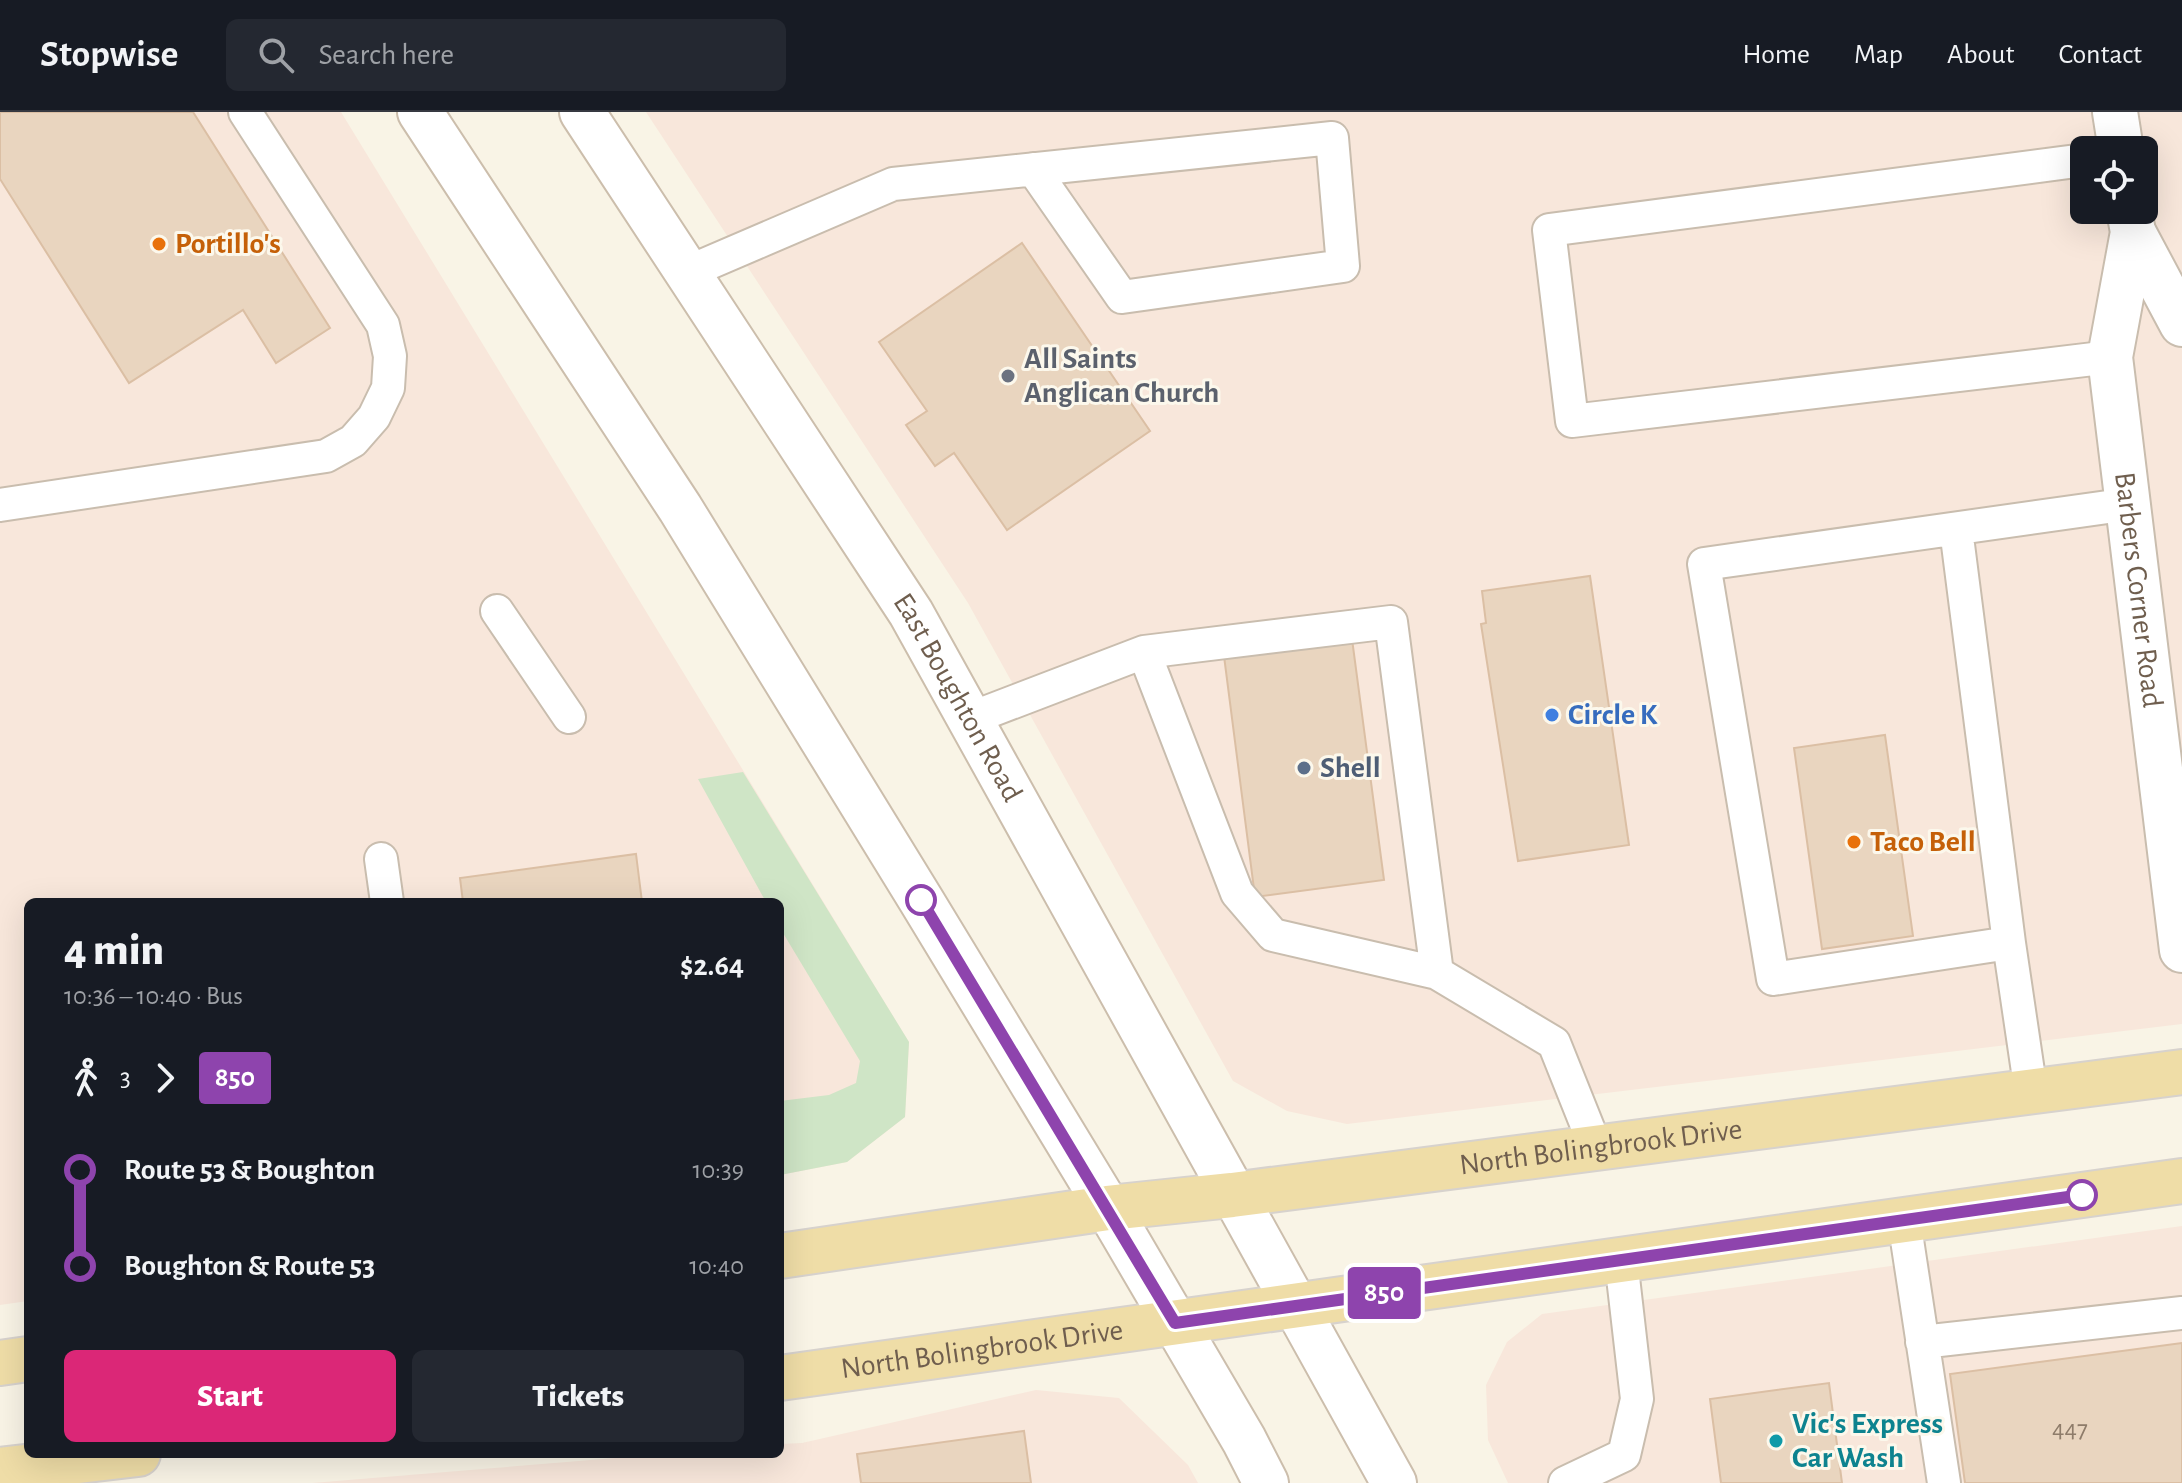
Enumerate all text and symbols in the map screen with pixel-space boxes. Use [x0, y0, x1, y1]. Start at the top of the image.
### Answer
search box [226, 19, 786, 91]
icon: search [254, 33, 298, 77]
text: Stopwise [40, 36, 178, 74]
text: Search here [318, 40, 454, 70]
text: Home [1743, 41, 1810, 69]
text: Map [1854, 41, 1903, 69]
text: About [1947, 41, 2015, 69]
text: Contact [2059, 41, 2142, 69]
map controls [2070, 136, 2158, 224]
button: locate [2070, 136, 2158, 224]
place label: Portillo's [175, 229, 281, 259]
marker: Portillo's [150, 235, 168, 253]
place label: All Saints Anglican Church [1024, 344, 1219, 408]
marker: All Saints Anglican Church [999, 367, 1017, 385]
street label: Barbers Corner Road [2109, 470, 2167, 709]
street label: East Boughton Road [887, 588, 1028, 807]
place label: Circle K [1568, 700, 1658, 730]
marker: Circle K [1543, 706, 1561, 724]
place label: Shell [1320, 753, 1381, 783]
marker: Shell [1295, 759, 1313, 777]
place label: Taco Bell [1870, 827, 1976, 857]
marker: Taco Bell [1845, 833, 1863, 851]
unlabelled marker [906, 885, 936, 915]
text: 4 min [64, 929, 164, 973]
text: $2.64 [680, 951, 744, 981]
text: 10:36 – 10:40 · Bus [64, 983, 243, 1009]
icon: walk [64, 1056, 108, 1100]
icon: forward [143, 1056, 187, 1100]
text: 850 [215, 1064, 255, 1092]
text: 3 [120, 1065, 131, 1091]
street label: North Bolingbrook Drive [1458, 1114, 1744, 1180]
text: Route 53 & Boughton [124, 1155, 375, 1185]
text: 10:39 [692, 1157, 744, 1183]
unlabelled marker [2067, 1180, 2097, 1210]
text: Boughton & Route 53 [124, 1251, 375, 1281]
text: 10:40 [689, 1253, 744, 1279]
line badge: 850 [1338, 1267, 1430, 1319]
text: 850 [1364, 1279, 1404, 1307]
street label: North Bolingbrook Drive [839, 1315, 1125, 1384]
button: Start [64, 1350, 396, 1442]
button: Tickets [412, 1350, 744, 1442]
place label: Vic's Express Car Wash [1792, 1409, 1943, 1473]
house number: 447 [2052, 1416, 2088, 1442]
marker: Vic's Express Car Wash [1767, 1432, 1785, 1450]

